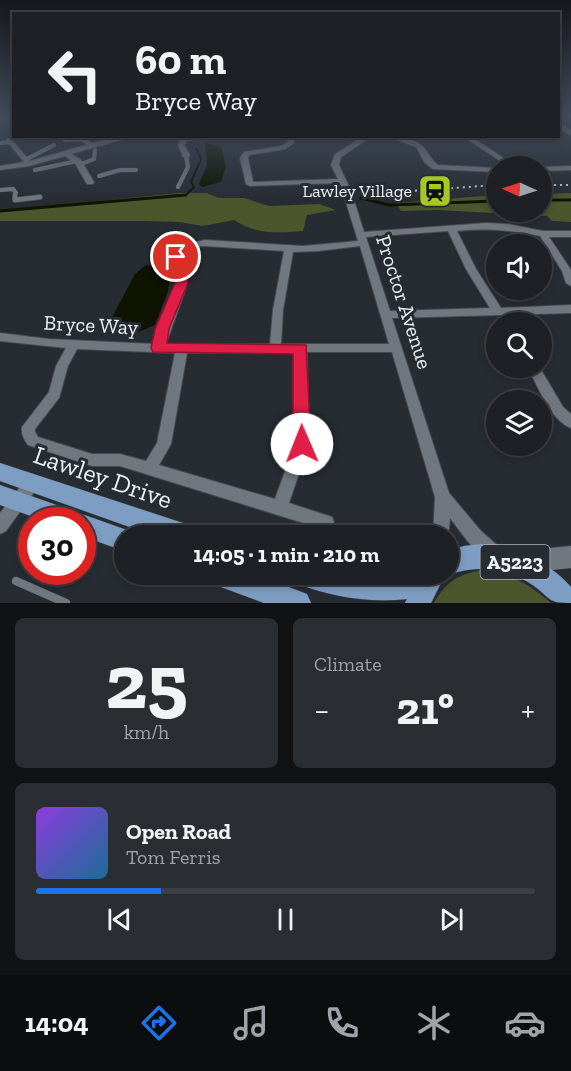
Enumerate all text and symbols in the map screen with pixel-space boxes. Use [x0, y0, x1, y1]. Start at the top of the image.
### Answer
text: 60 m [135, 34, 226, 85]
icon: left [36, 36, 114, 114]
text: Bryce Way [135, 85, 257, 117]
north arrow [486, 156, 552, 222]
map controls [486, 156, 552, 456]
station icon: Lawley Village [417, 173, 453, 209]
place label: Lawley Village [302, 180, 412, 202]
pin [150, 231, 201, 282]
street label: Proctor Avenue [371, 232, 438, 372]
button: sound [486, 234, 552, 300]
icon: arrive [159, 240, 192, 273]
street label: Bryce Way [43, 310, 139, 339]
button: search [486, 312, 552, 378]
button: layers [486, 390, 552, 456]
position arrow [270, 412, 334, 476]
street label: Lawley Drive [30, 438, 176, 516]
speed limit sign: 30 [18, 507, 96, 585]
text: 14:05 · 1 min · 210 m [193, 541, 380, 568]
road number: A5223 [480, 545, 550, 579]
text: 25 [105, 634, 188, 728]
text: Climate [314, 652, 382, 676]
text: 21° [396, 682, 454, 736]
text: − [314, 690, 329, 729]
text: + [521, 690, 535, 729]
text: km/h [124, 720, 169, 744]
text: Open Road [126, 818, 231, 845]
text: Tom Ferris [126, 845, 221, 869]
icon: previous [103, 903, 136, 936]
icon: pause [269, 903, 302, 936]
icon: next [435, 903, 468, 936]
icon: directions [138, 1002, 180, 1044]
icon: music [230, 1002, 272, 1044]
icon: phone [321, 1002, 363, 1044]
icon: climate [413, 1002, 455, 1044]
icon: car [504, 1002, 546, 1044]
text: 14:04 [25, 1007, 89, 1039]

